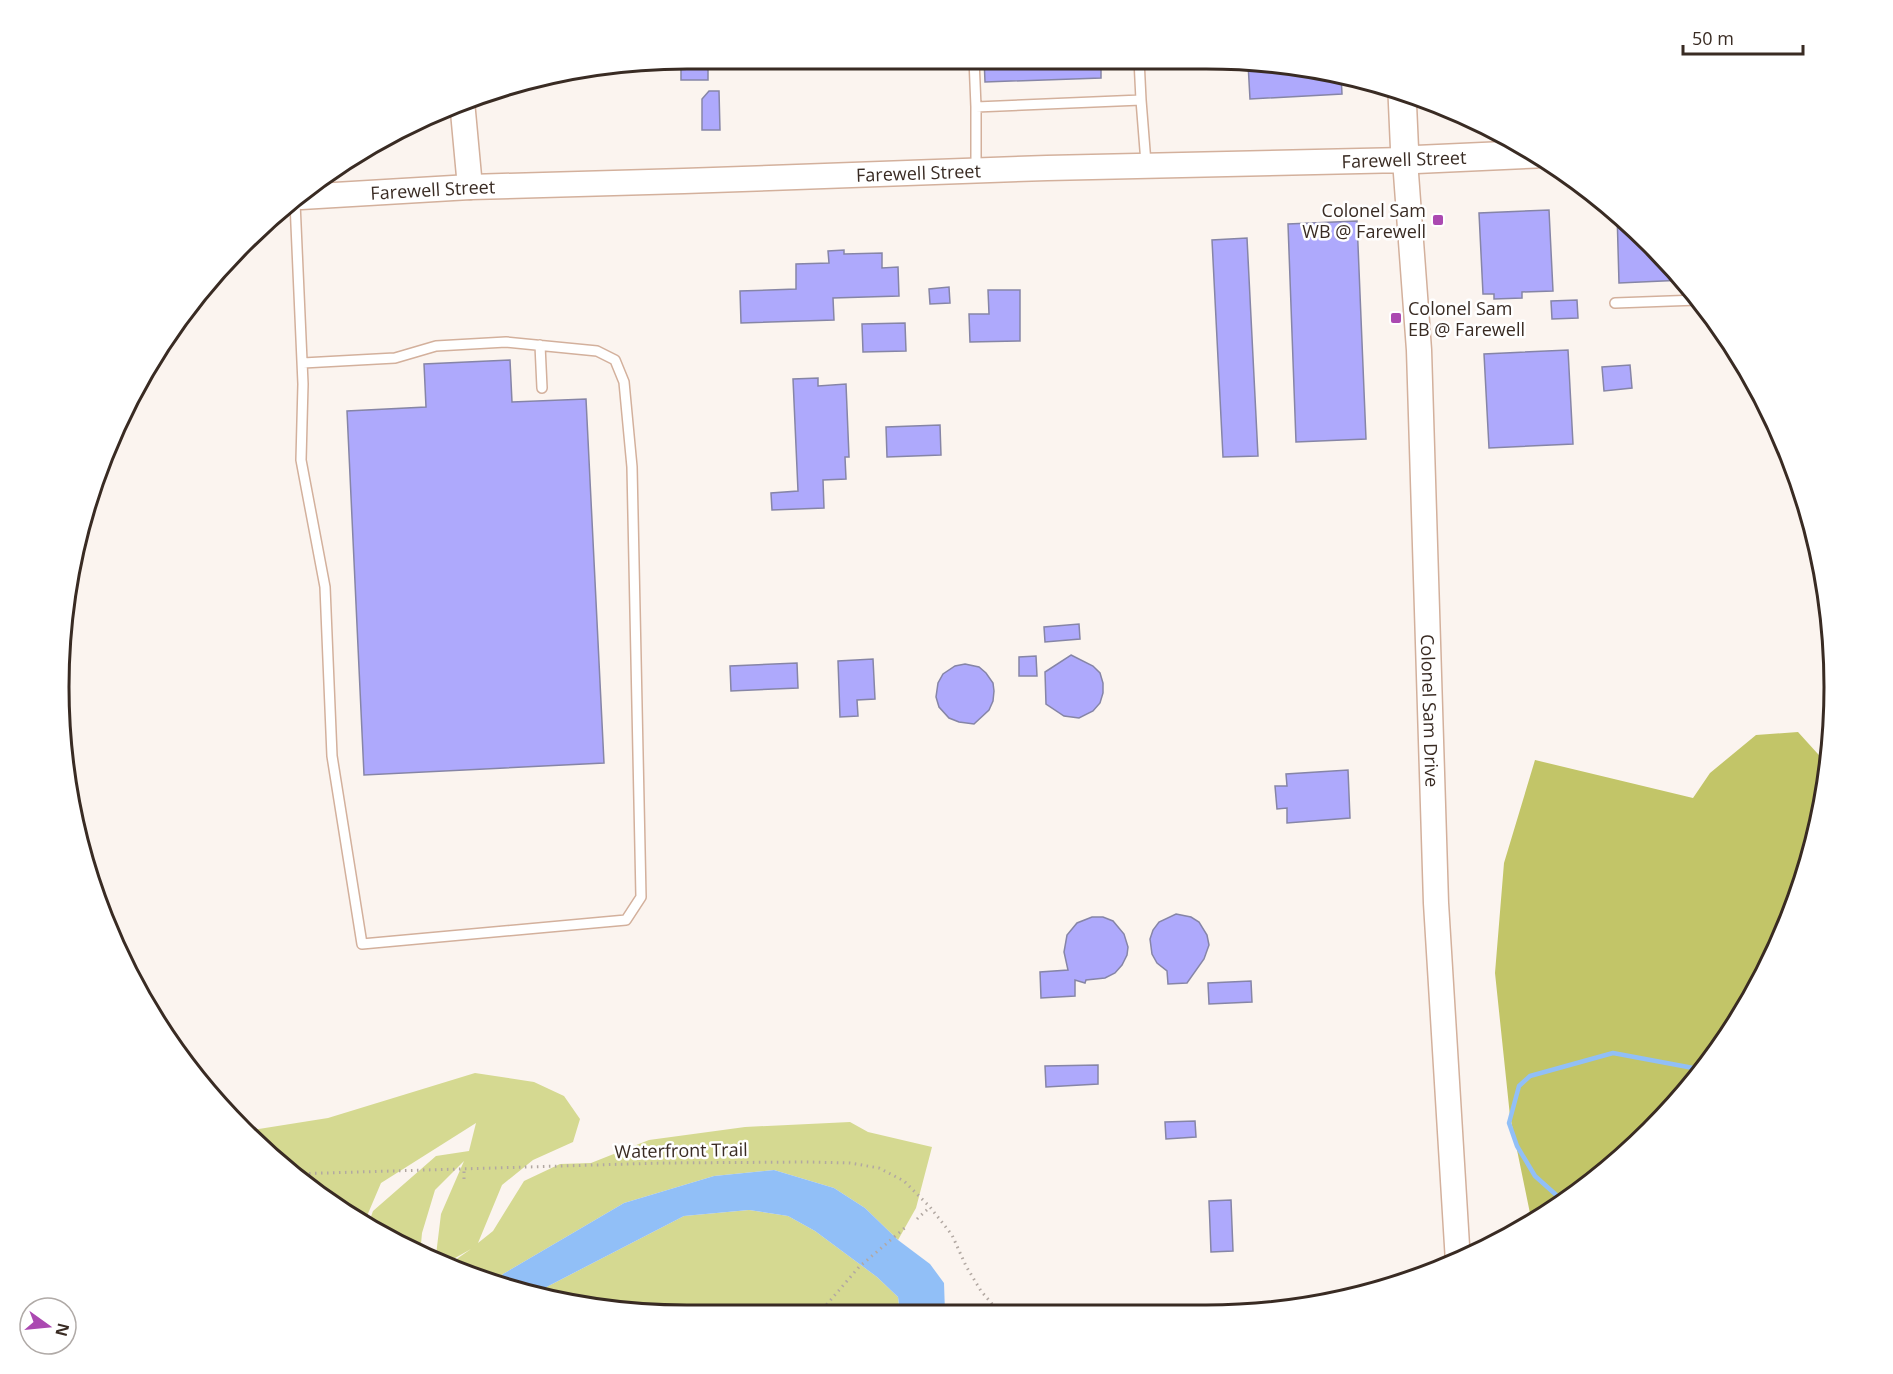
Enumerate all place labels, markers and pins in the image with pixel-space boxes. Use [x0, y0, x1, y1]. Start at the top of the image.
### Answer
place label: Colonel Sam WB @ Farewell [1302, 198, 1426, 243]
marker: Colonel Sam WB @ Farewell [1431, 213, 1445, 227]
place label: Colonel Sam EB @ Farewell [1408, 296, 1525, 341]
marker: Colonel Sam EB @ Farewell [1389, 311, 1403, 325]

